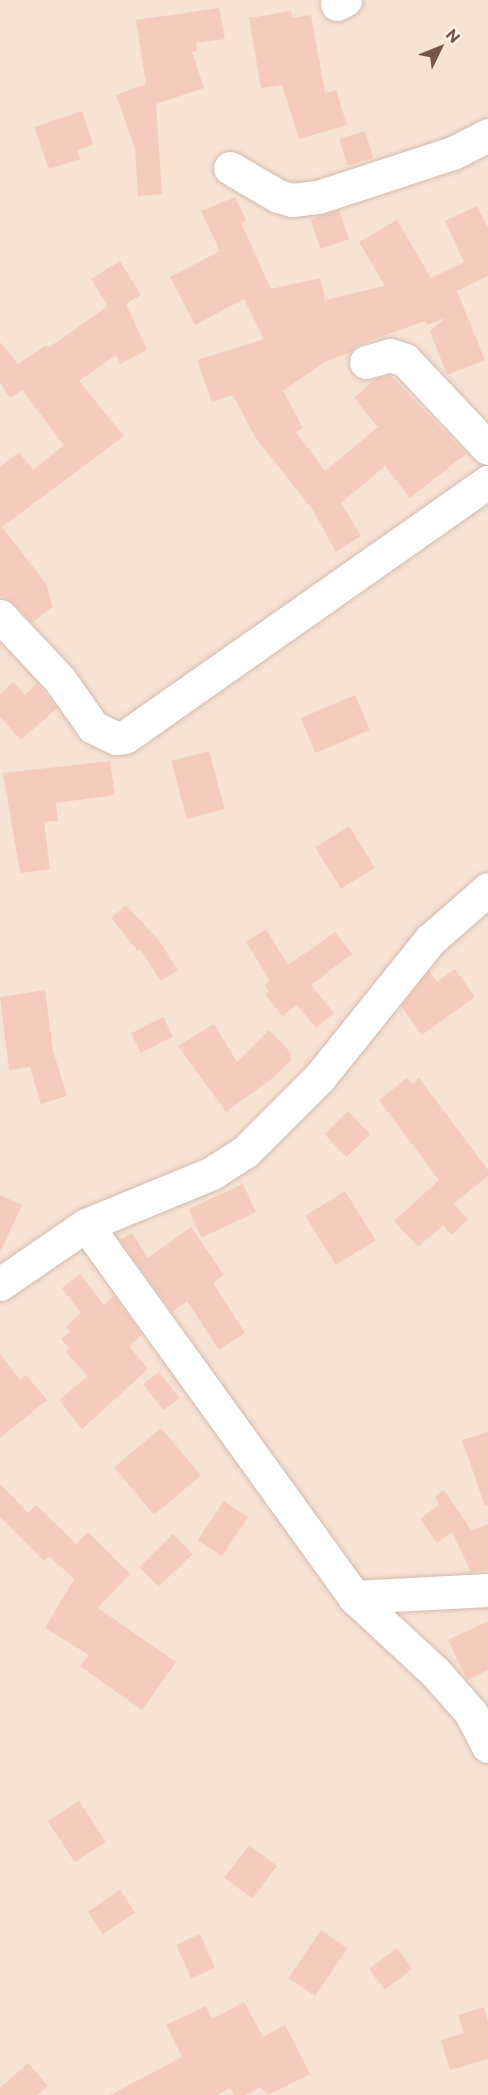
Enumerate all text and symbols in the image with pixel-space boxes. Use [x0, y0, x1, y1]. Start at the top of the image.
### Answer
north arrow [410, 18, 470, 78]
text: N [442, 25, 465, 46]

